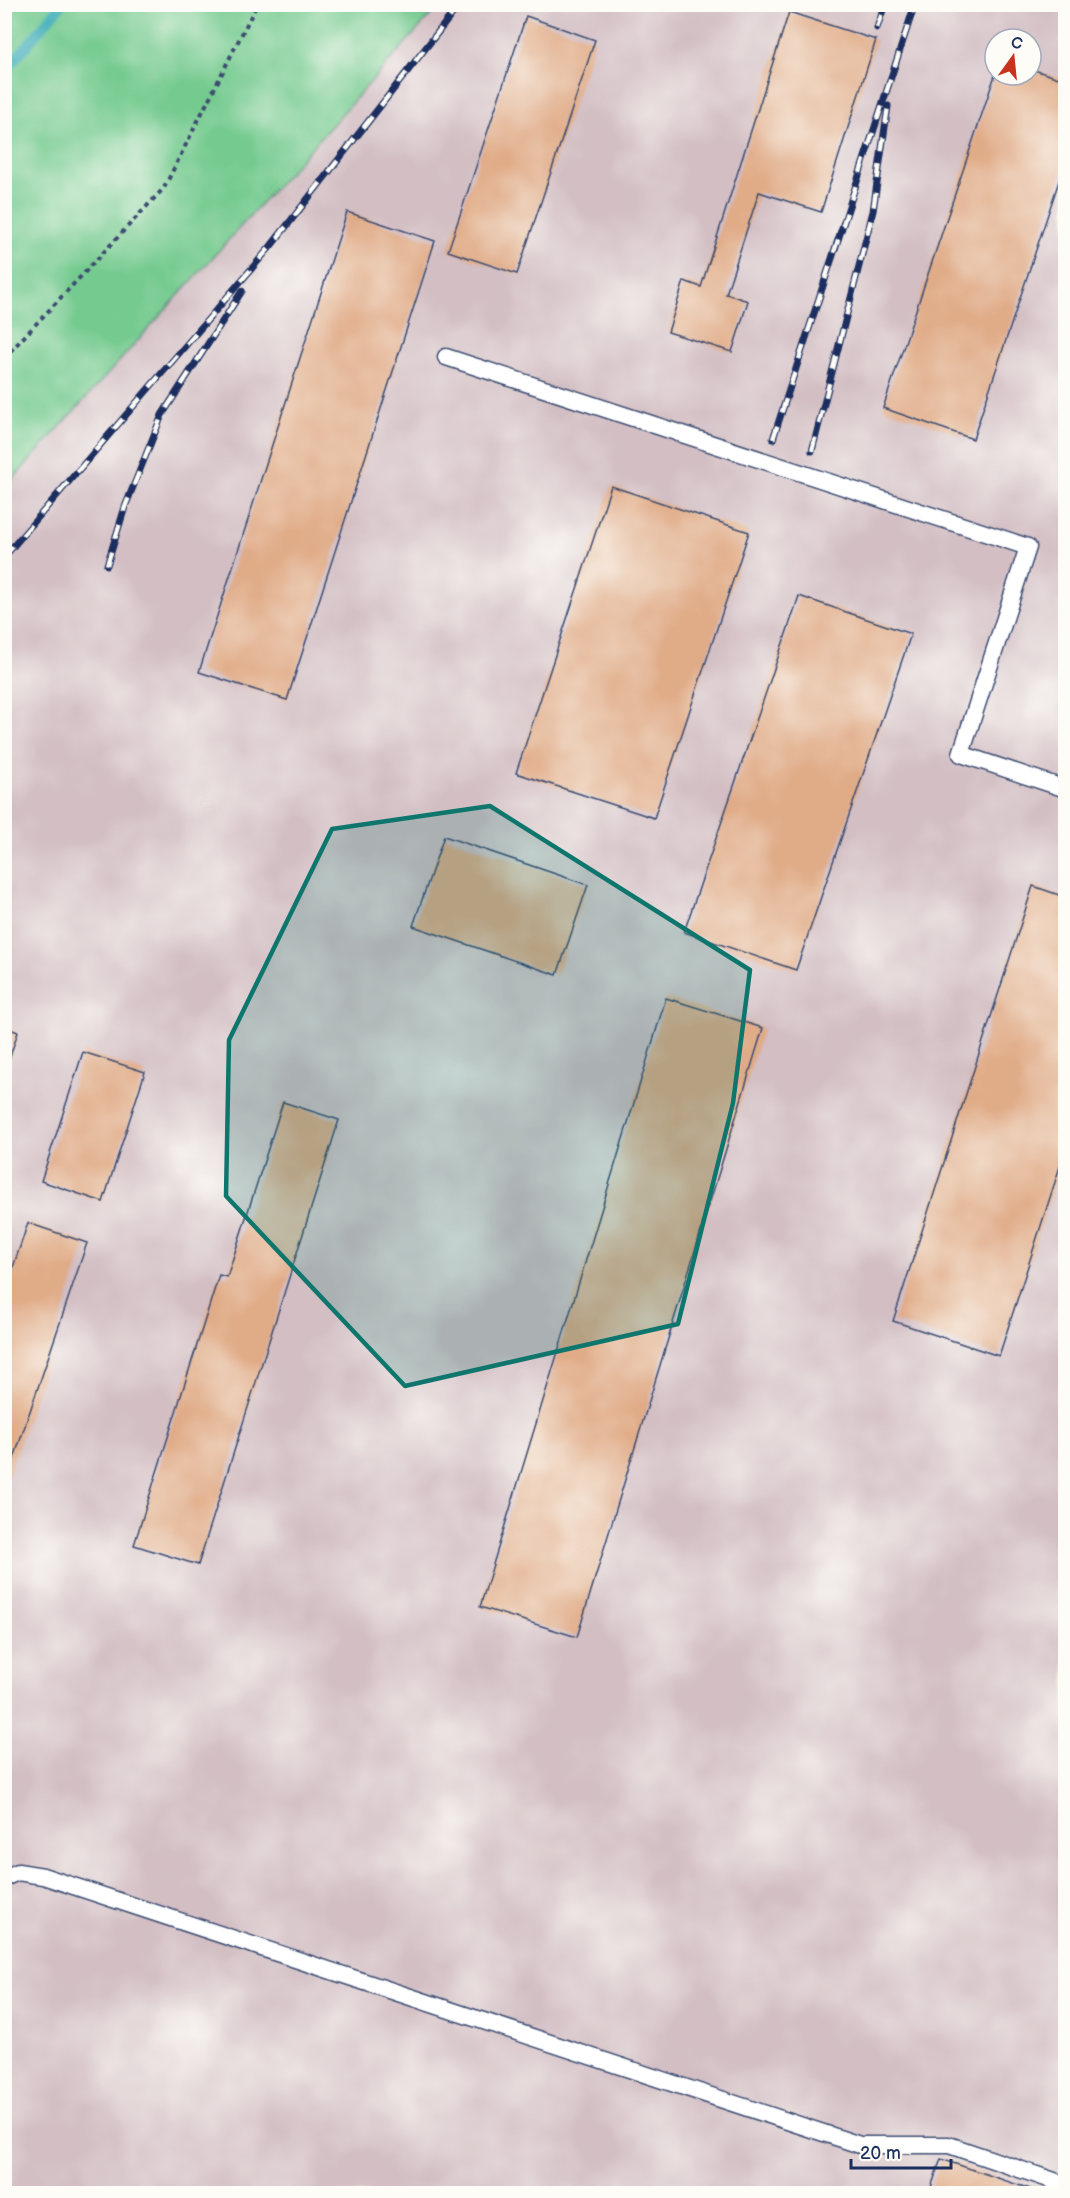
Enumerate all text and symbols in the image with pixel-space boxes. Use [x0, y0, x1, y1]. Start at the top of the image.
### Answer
north arrow [983, 27, 1043, 87]
text: С [1009, 33, 1024, 55]
scale bar [851, 2132, 952, 2170]
text: 20 m [860, 2143, 901, 2164]

